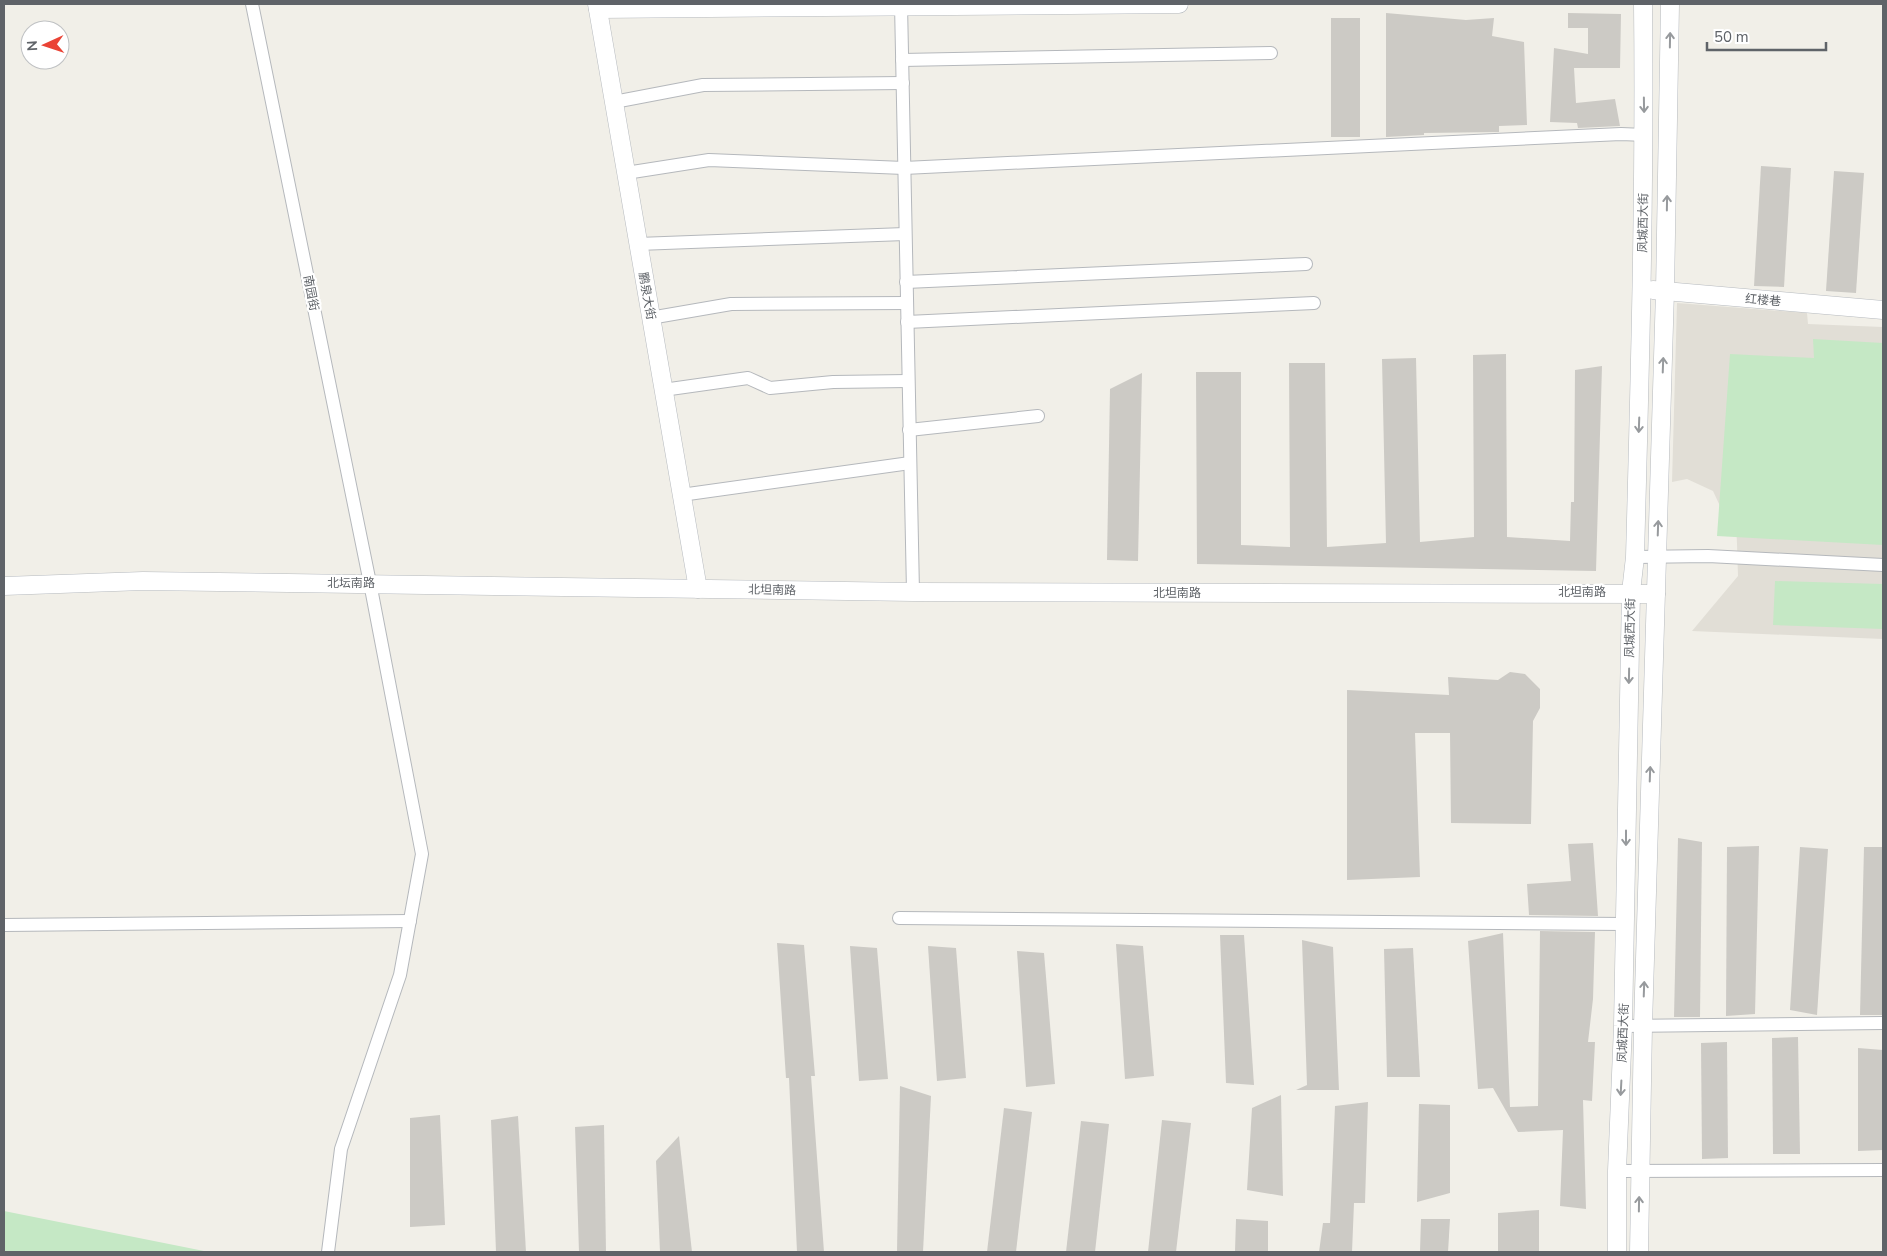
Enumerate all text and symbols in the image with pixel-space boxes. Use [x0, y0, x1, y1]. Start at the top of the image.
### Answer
north arrow [20, 20, 70, 70]
scale bar [1707, 20, 1826, 52]
text: 50 m [1714, 27, 1749, 47]
one-way arrow [1665, 32, 1674, 48]
text: N [23, 40, 42, 51]
one-way arrow [1640, 97, 1649, 113]
street label: 凤城西大街 [1634, 193, 1652, 253]
one-way arrow [1662, 195, 1671, 211]
street label: 鹏泉大街 [635, 271, 659, 321]
street label: 南园街 [300, 274, 322, 312]
street label: 红楼巷 [1744, 290, 1782, 310]
one-way arrow [1658, 357, 1668, 374]
one-way arrow [1634, 417, 1643, 433]
one-way arrow [1653, 520, 1662, 536]
street label: 北坛南路 [327, 575, 375, 591]
street label: 北坦南路 [748, 582, 796, 598]
street label: 北坦南路 [1558, 584, 1606, 600]
street label: 北坦南路 [1153, 585, 1201, 601]
street label: 凤城西大街 [1621, 598, 1639, 658]
one-way arrow [1624, 668, 1634, 684]
one-way arrow [1645, 766, 1655, 782]
one-way arrow [1621, 830, 1631, 846]
one-way arrow [1639, 981, 1648, 997]
street label: 凤城西大街 [1614, 1003, 1632, 1063]
one-way arrow [1616, 1080, 1625, 1096]
one-way arrow [1634, 1196, 1644, 1212]

